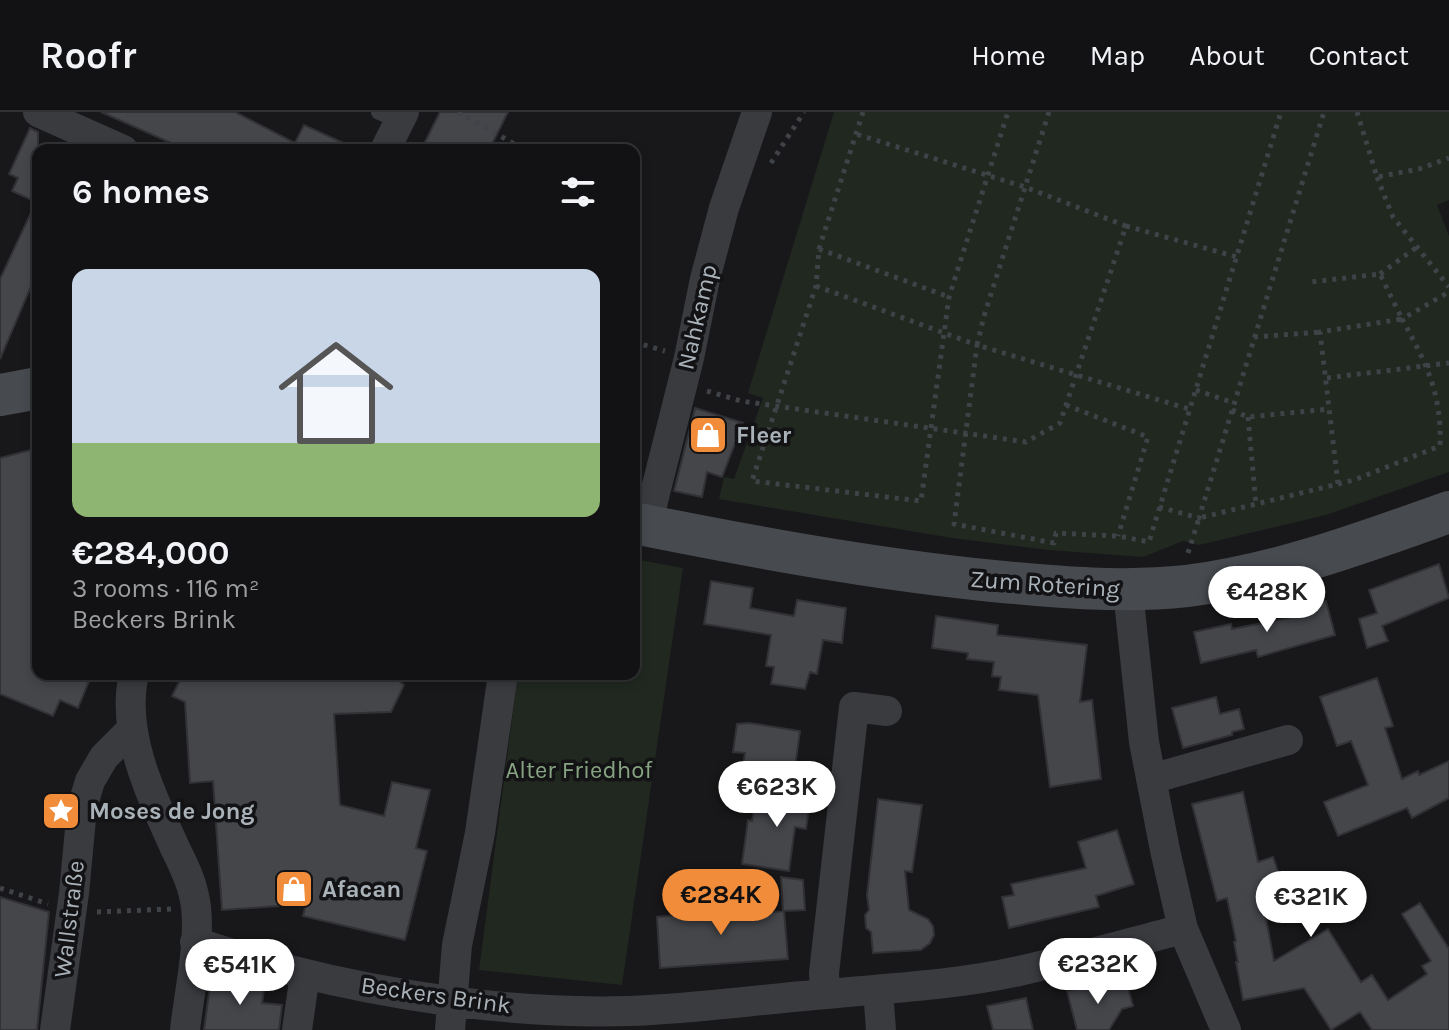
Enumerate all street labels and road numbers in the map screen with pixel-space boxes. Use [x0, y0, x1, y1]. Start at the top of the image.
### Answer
street label: Nahkamp [671, 262, 723, 372]
street label: Zum Rotering [969, 565, 1121, 603]
street label: Wallstraße [48, 859, 90, 979]
street label: Beckers Brink [359, 971, 513, 1019]

